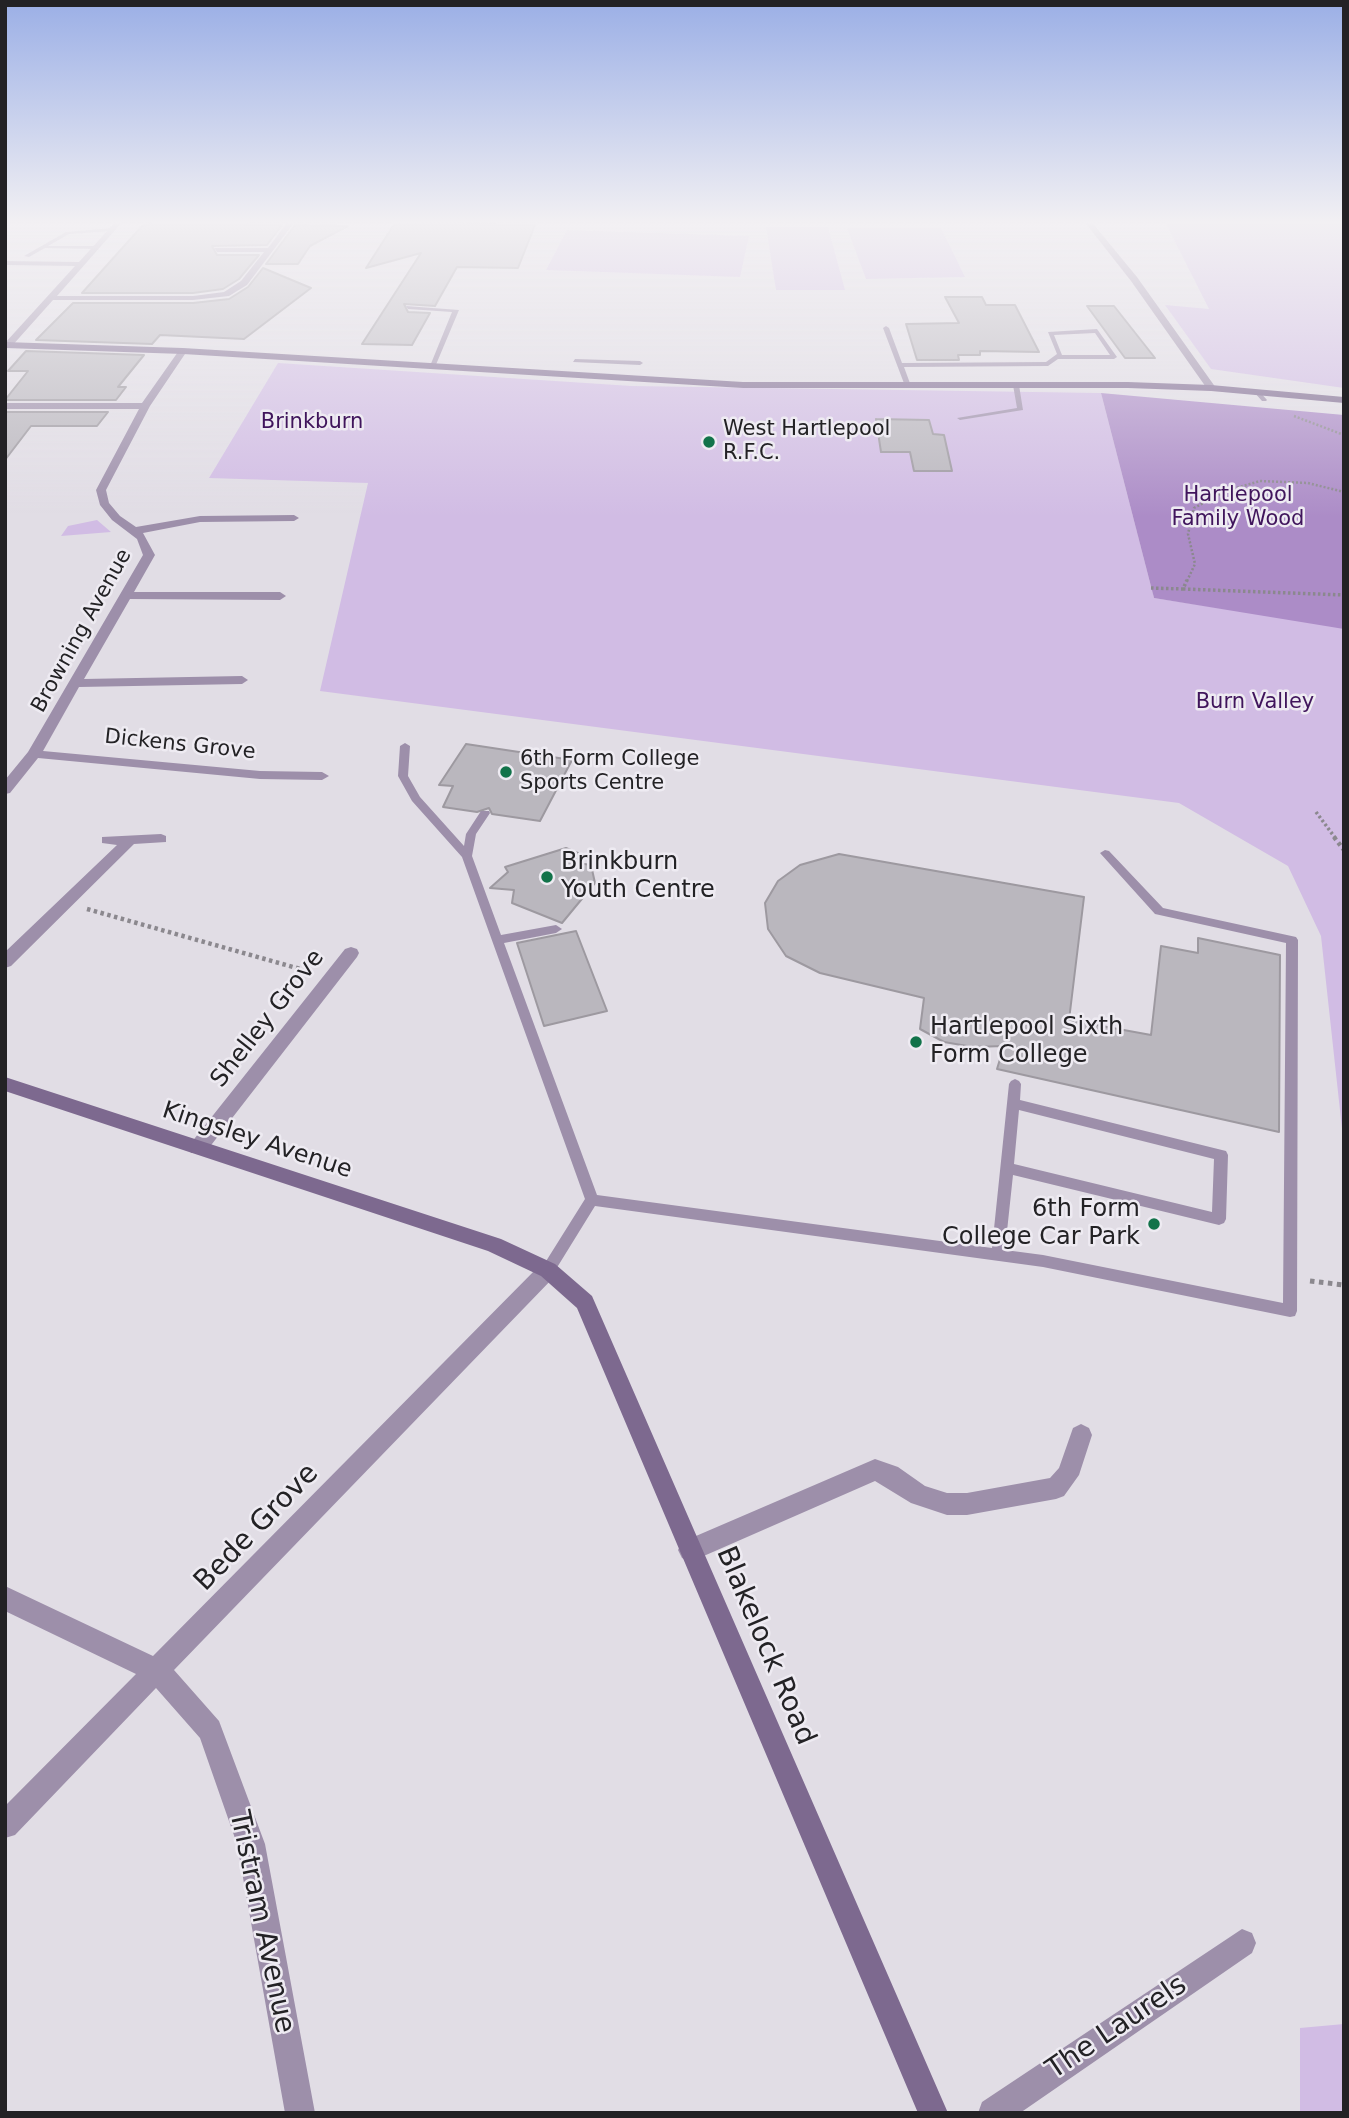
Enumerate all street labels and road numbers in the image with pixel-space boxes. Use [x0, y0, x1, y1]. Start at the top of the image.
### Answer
street label: Browning Avenue [27, 545, 137, 717]
street label: Dickens Grove [103, 725, 257, 765]
street label: Shelley Grove [205, 944, 331, 1094]
street label: Kingsley Avenue [158, 1097, 356, 1185]
street label: Bede Grove [188, 1457, 326, 1599]
street label: Blakelock Road [708, 1542, 822, 1750]
street label: Tristram Avenue [221, 1808, 301, 2036]
street label: The Laurels [1040, 1969, 1194, 2087]

